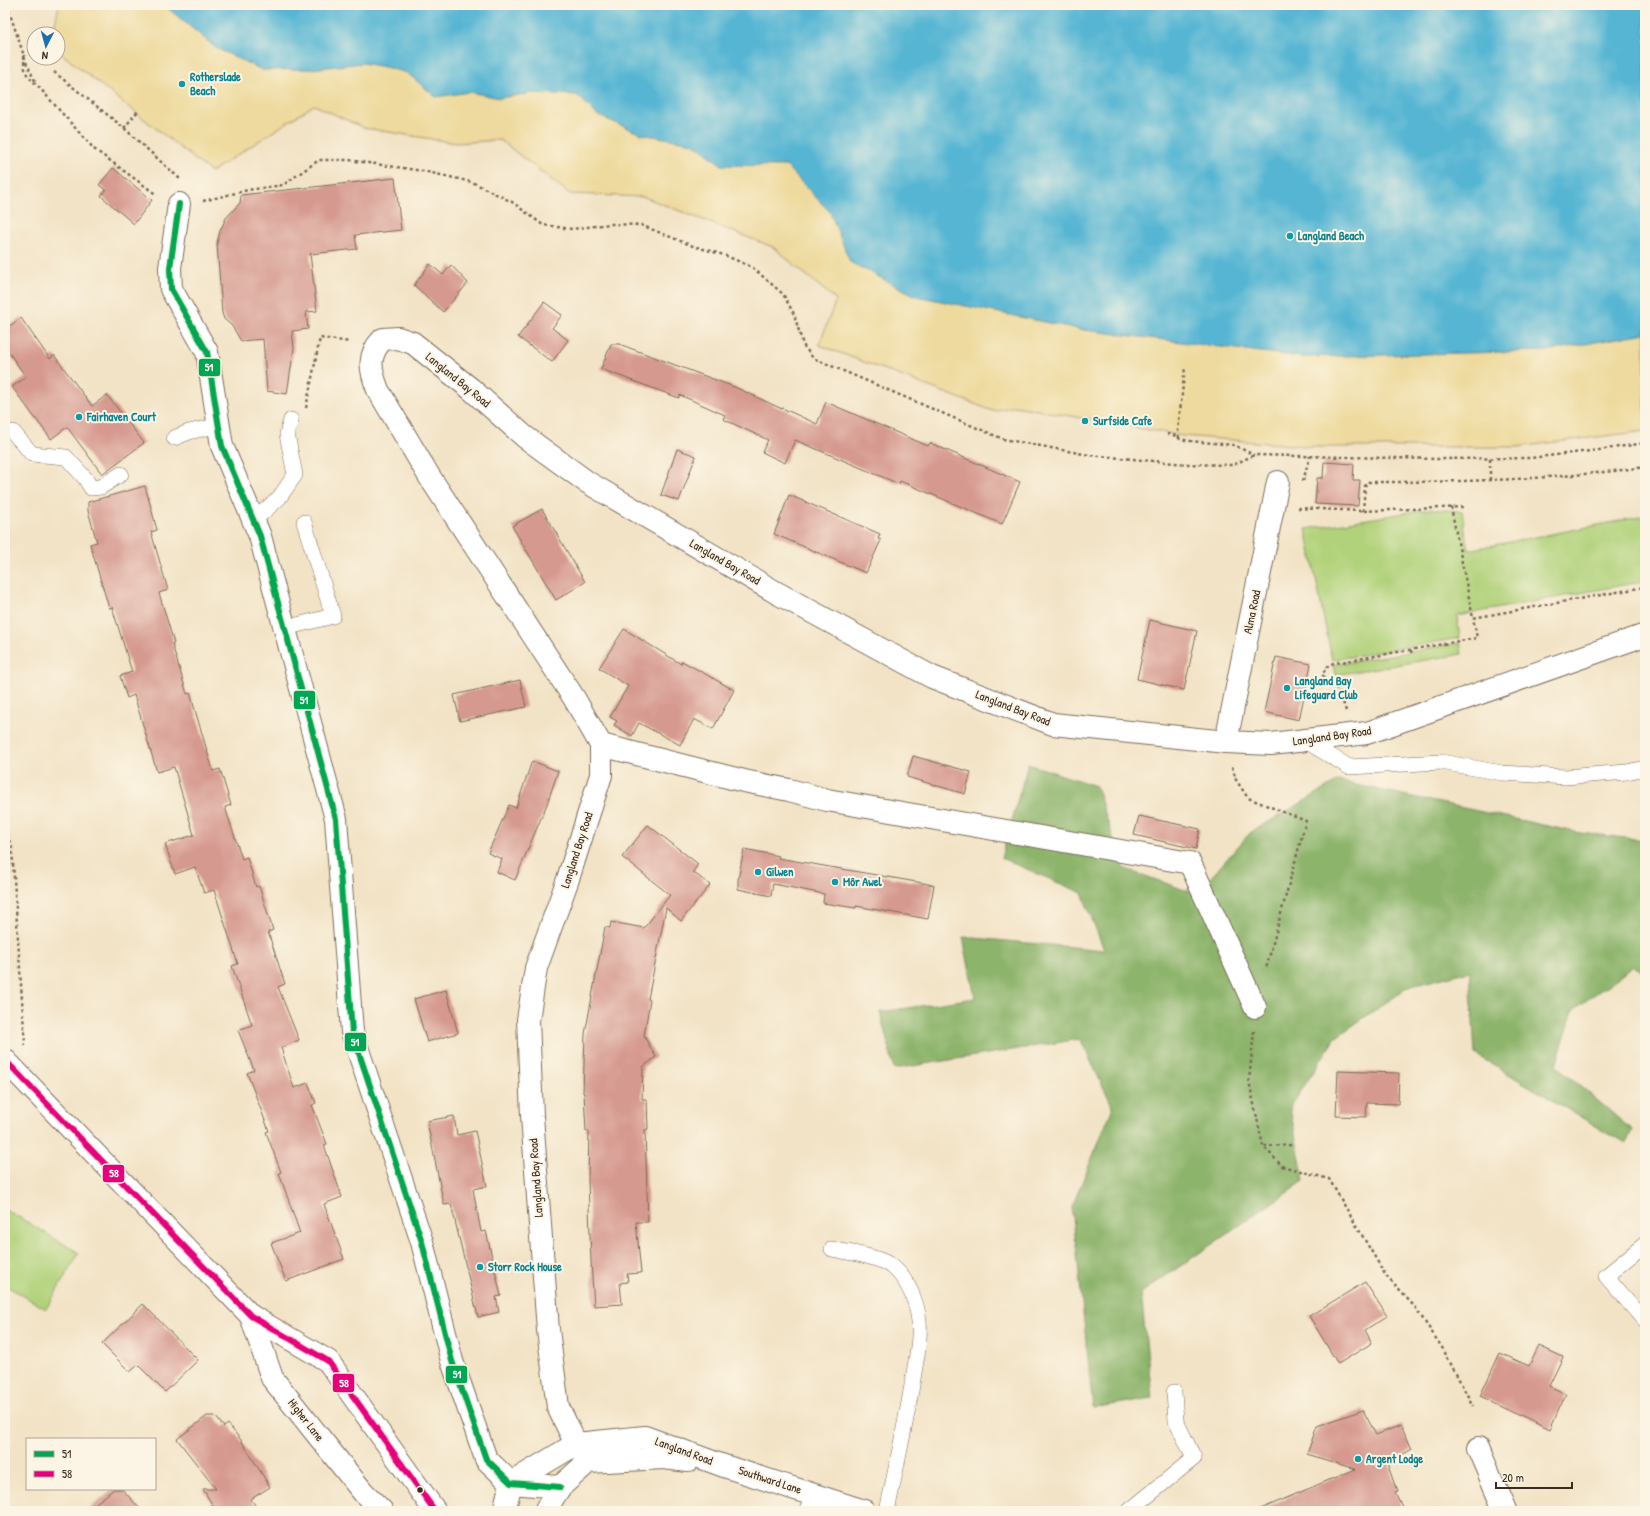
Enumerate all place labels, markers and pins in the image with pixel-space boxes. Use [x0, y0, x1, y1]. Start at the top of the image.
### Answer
place label: Rotherslade Beach [190, 68, 241, 99]
marker: Rotherslade Beach [177, 79, 187, 89]
place label: Langland Beach [1298, 227, 1365, 245]
marker: Langland Beach [1285, 231, 1295, 241]
place label: Fairhaven Court [86, 408, 157, 425]
marker: Fairhaven Court [74, 412, 84, 422]
place label: Surfside Cafe [1093, 412, 1152, 429]
marker: Surfside Cafe [1080, 416, 1090, 426]
place label: Langland Bay Lifeguard Club [1295, 672, 1358, 704]
marker: Langland Bay Lifeguard Club [1282, 683, 1292, 693]
place label: Gilwen [766, 863, 794, 880]
marker: Gilwen [753, 867, 763, 877]
place label: Môr Awel [843, 873, 883, 890]
marker: Môr Awel [830, 877, 840, 887]
place label: Storr Rock House [488, 1258, 562, 1275]
marker: Storr Rock House [475, 1262, 485, 1272]
place label: Argent Lodge [1366, 1450, 1423, 1468]
marker: Argent Lodge [1353, 1454, 1363, 1464]
unlabelled marker [415, 1485, 425, 1495]

